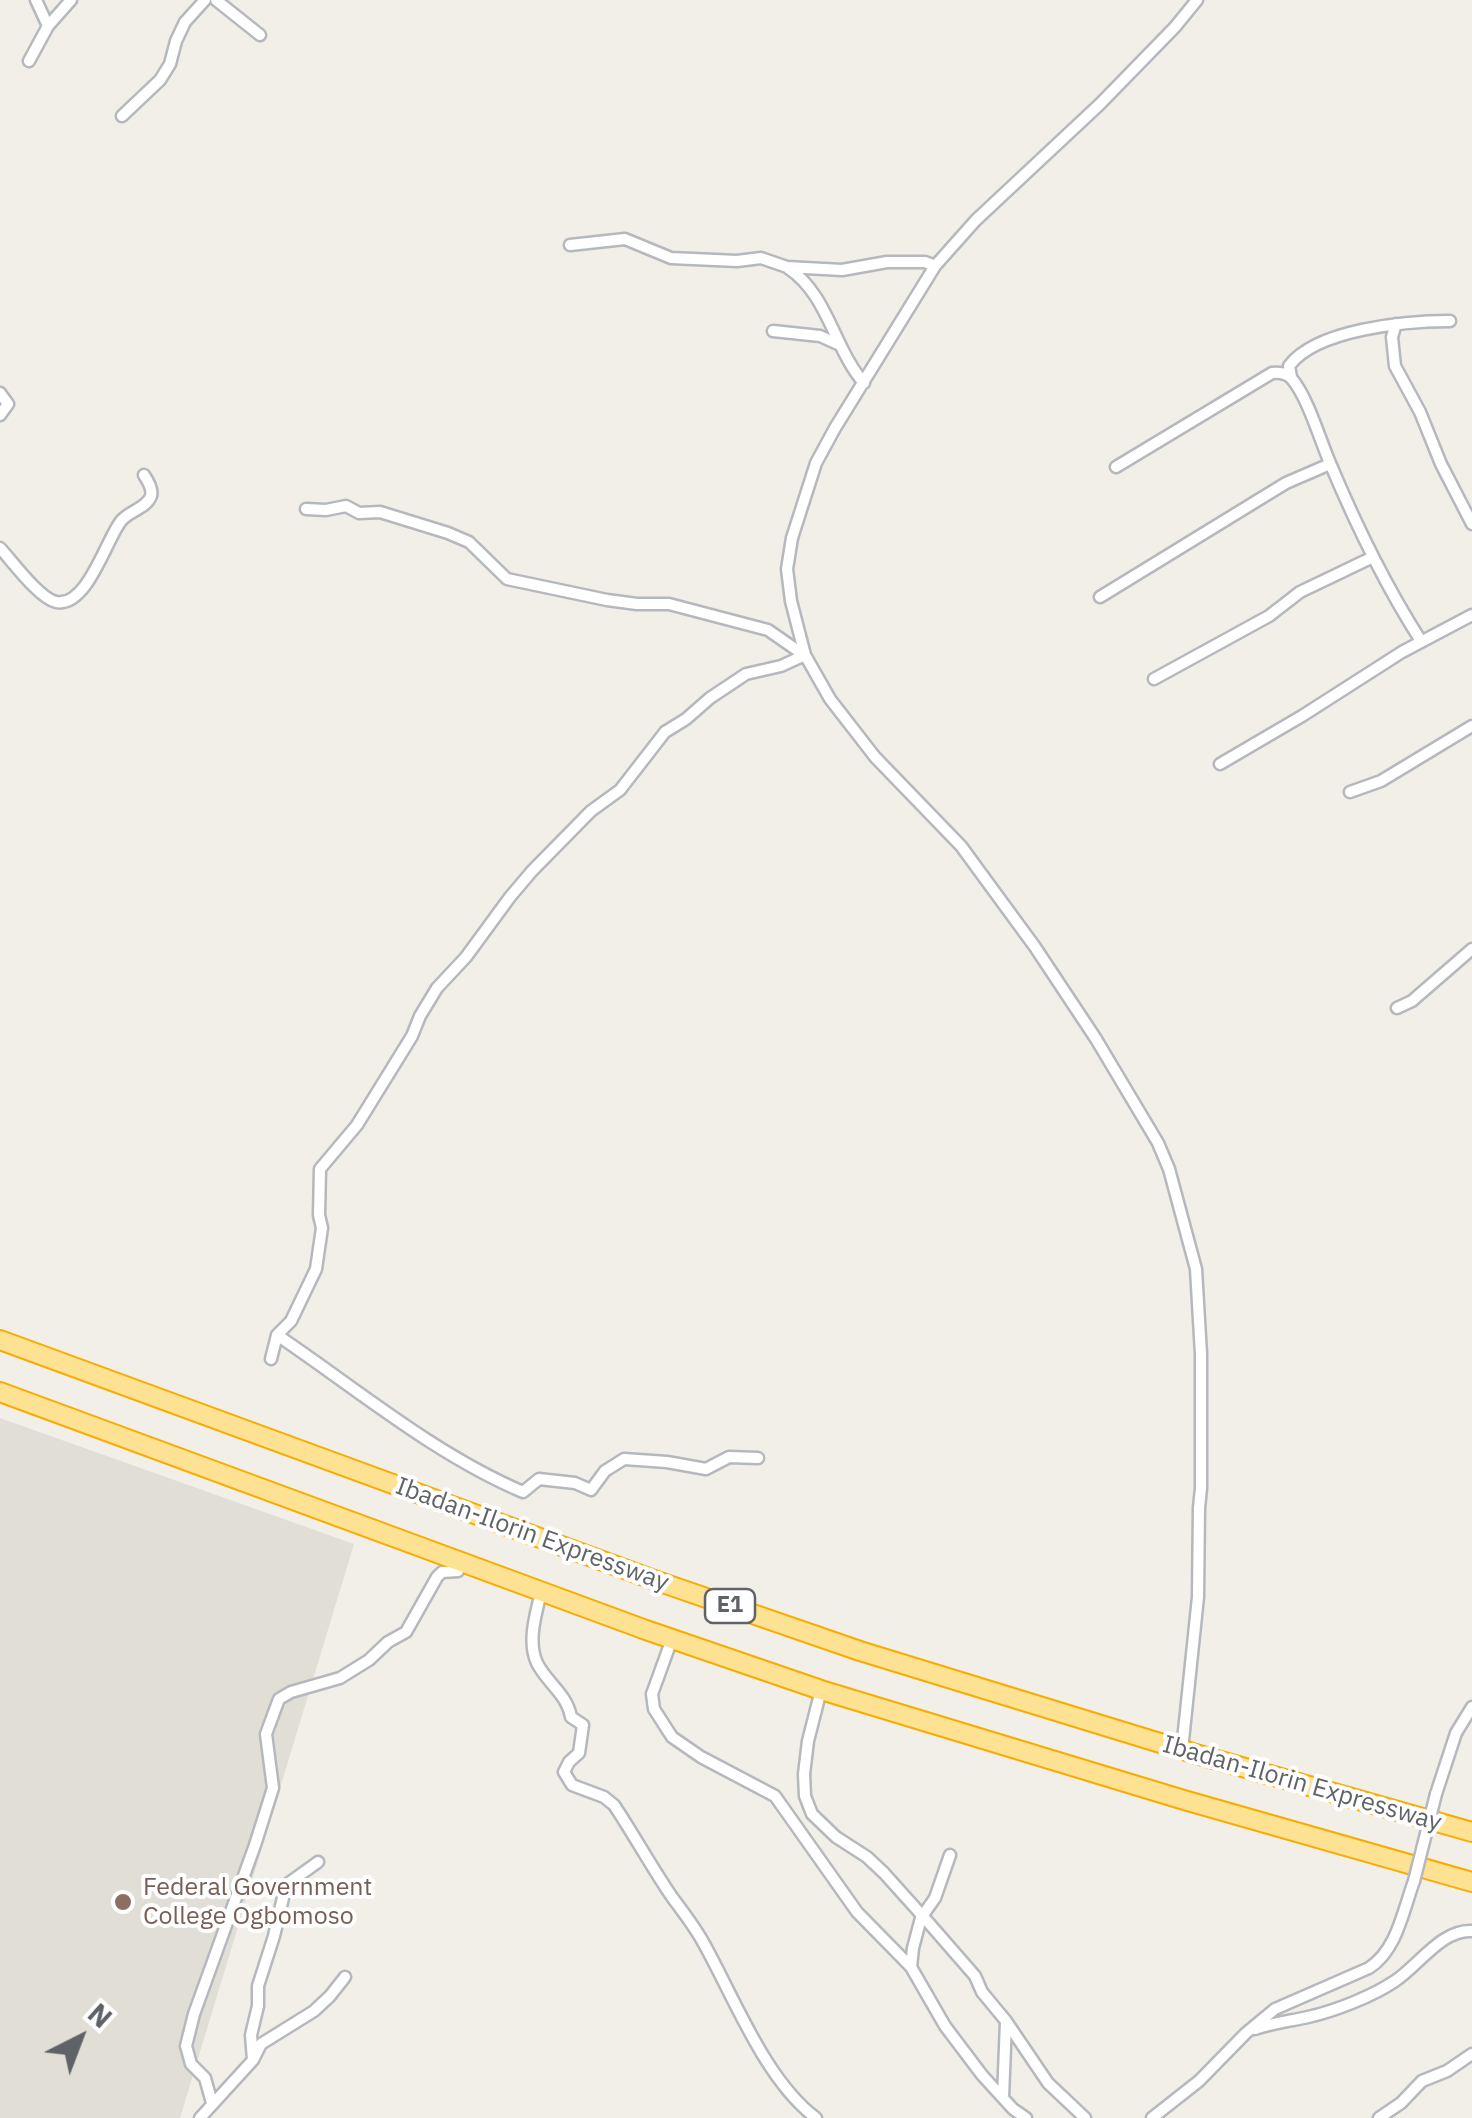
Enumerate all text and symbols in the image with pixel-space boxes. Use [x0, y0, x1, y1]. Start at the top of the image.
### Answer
street label: Ibadan-Ilorin Expressway [391, 1472, 673, 1598]
road number: E1 [705, 1589, 755, 1623]
street label: Ibadan-Ilorin Expressway [1159, 1730, 1445, 1838]
place label: Federal Government College Ogbomoso [143, 1873, 372, 1932]
marker: Federal Government College Ogbomoso [112, 1891, 134, 1913]
north arrow [30, 1988, 130, 2088]
text: N [80, 1995, 120, 2036]

